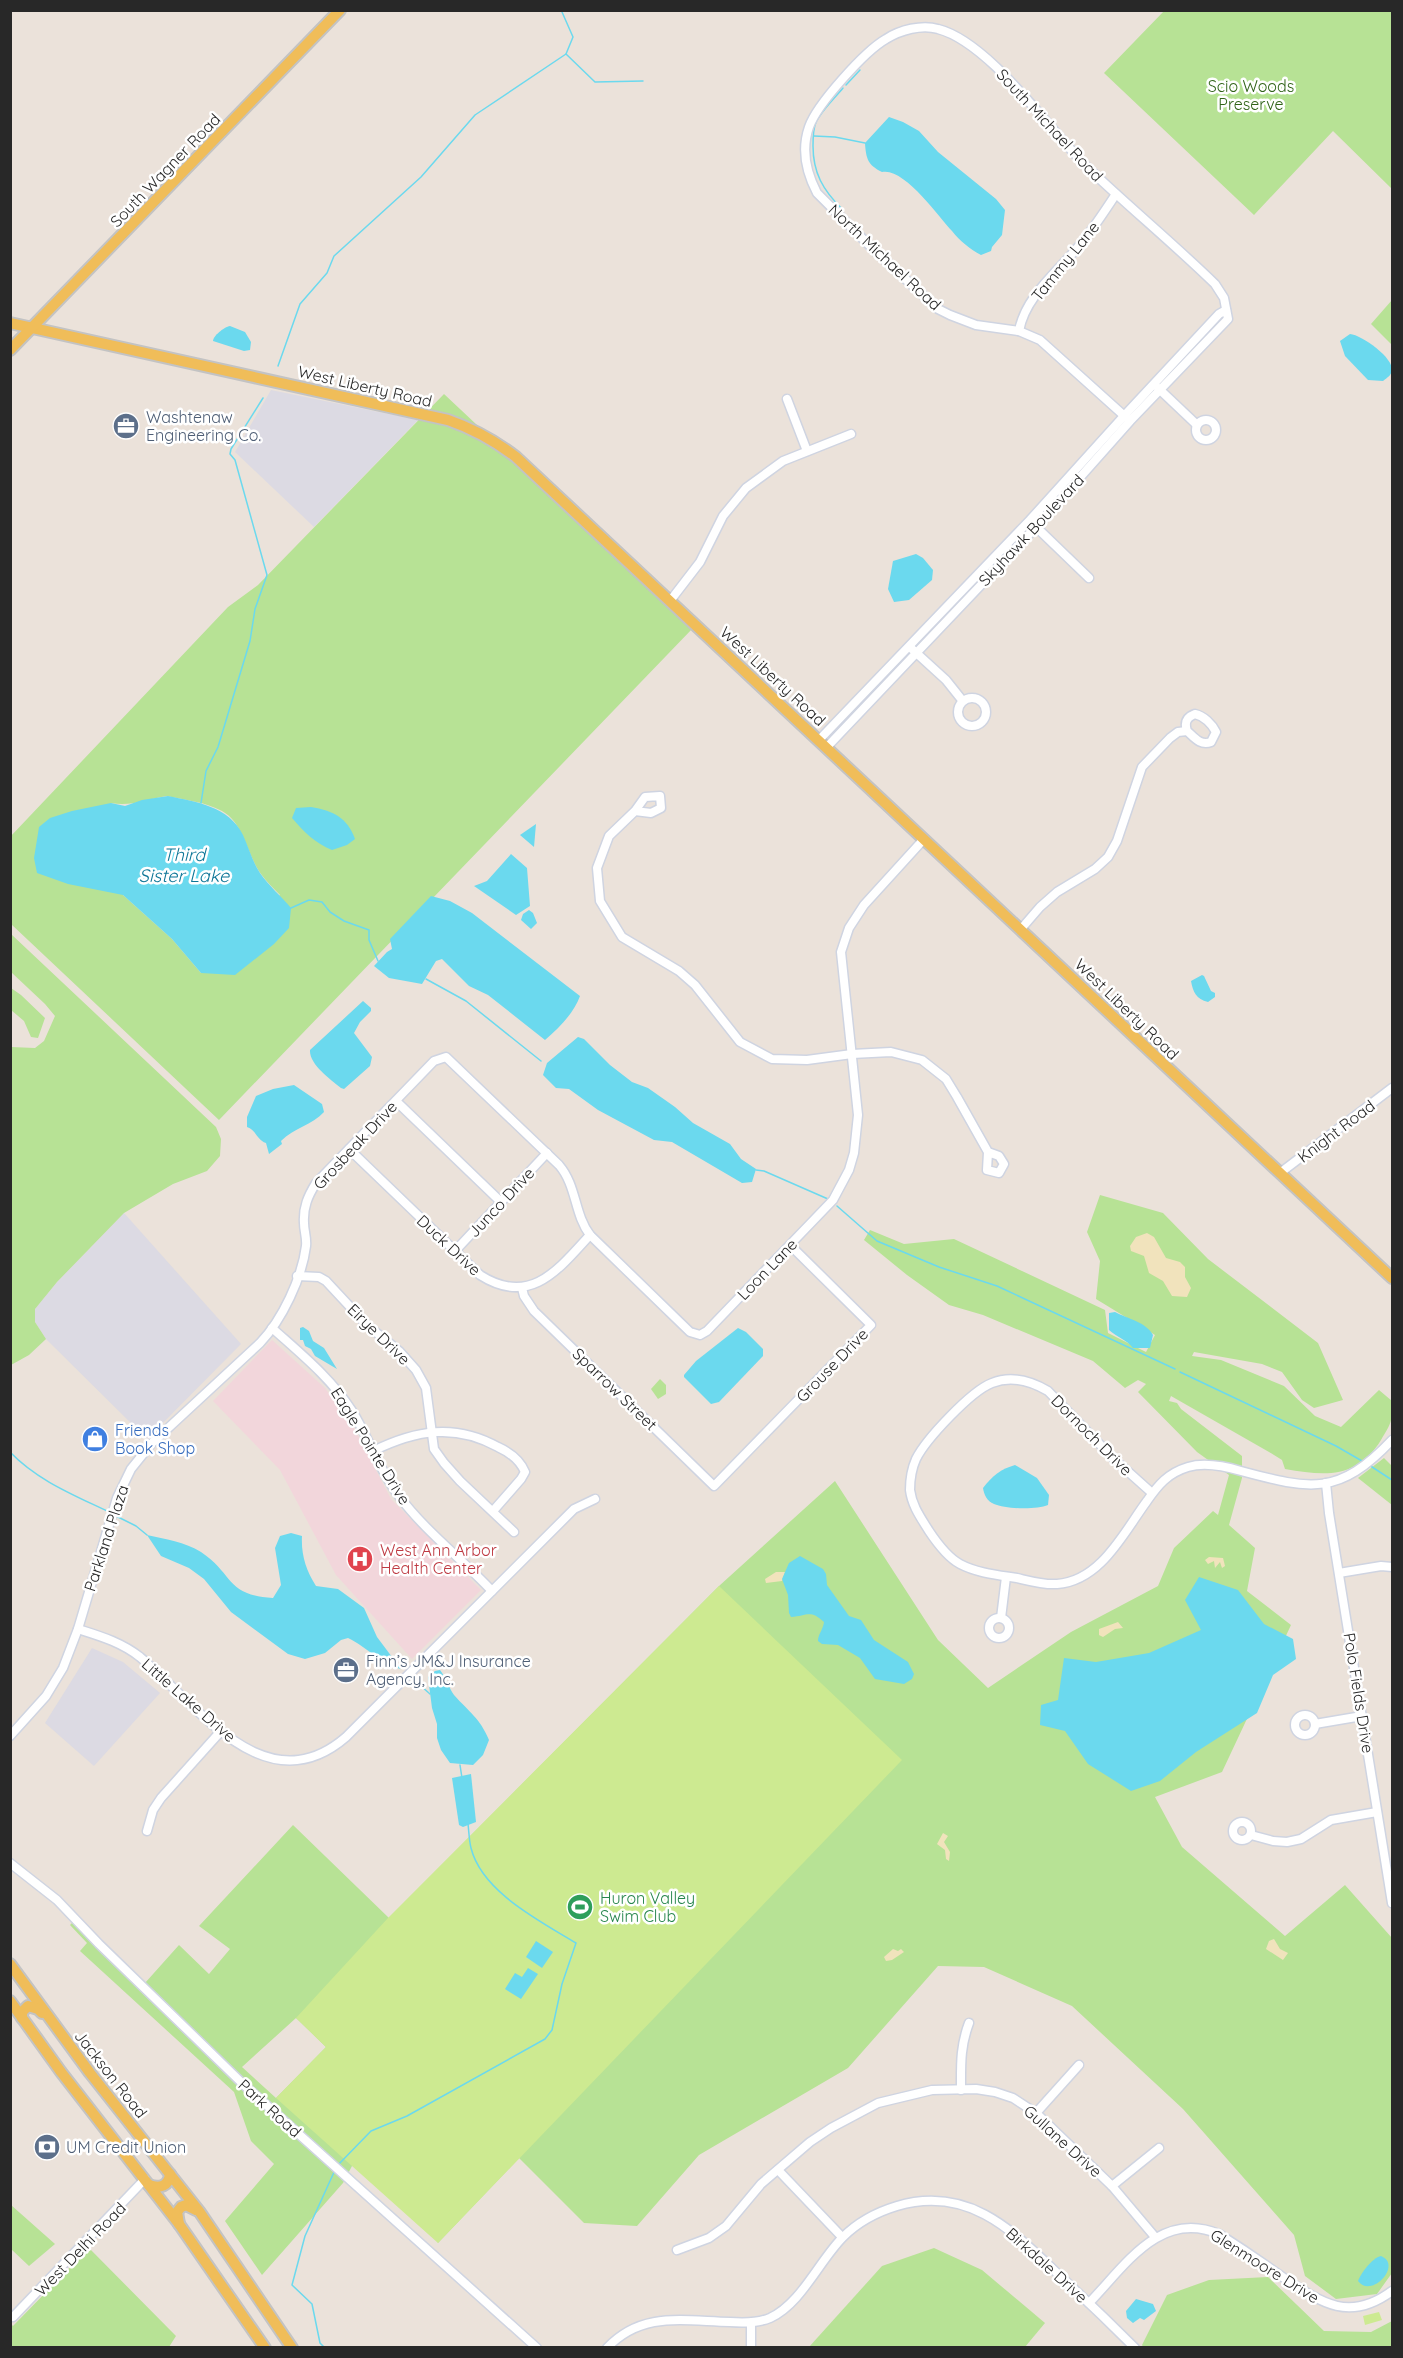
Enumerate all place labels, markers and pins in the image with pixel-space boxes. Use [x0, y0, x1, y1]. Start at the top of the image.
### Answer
place label: Washtenaw Engineering Co. [146, 407, 261, 445]
office icon: Washtenaw Engineering Co. [111, 411, 141, 441]
place label: Friends Book Shop [115, 1420, 195, 1458]
shop icon: Friends Book Shop [80, 1424, 110, 1454]
place label: West Ann Arbor Health Center [380, 1540, 497, 1578]
hospital icon: West Ann Arbor Health Center [345, 1544, 375, 1574]
place label: Finn’s JM&J Insurance Agency, Inc. [366, 1651, 531, 1689]
office icon: Finn’s JM&J Insurance Agency, Inc. [331, 1655, 361, 1685]
place label: Huron Valley Swim Club [600, 1888, 695, 1926]
sports icon: Huron Valley Swim Club [565, 1892, 595, 1922]
bank icon: UM Credit Union [32, 2132, 62, 2162]
place label: UM Credit Union [66, 2137, 186, 2157]

